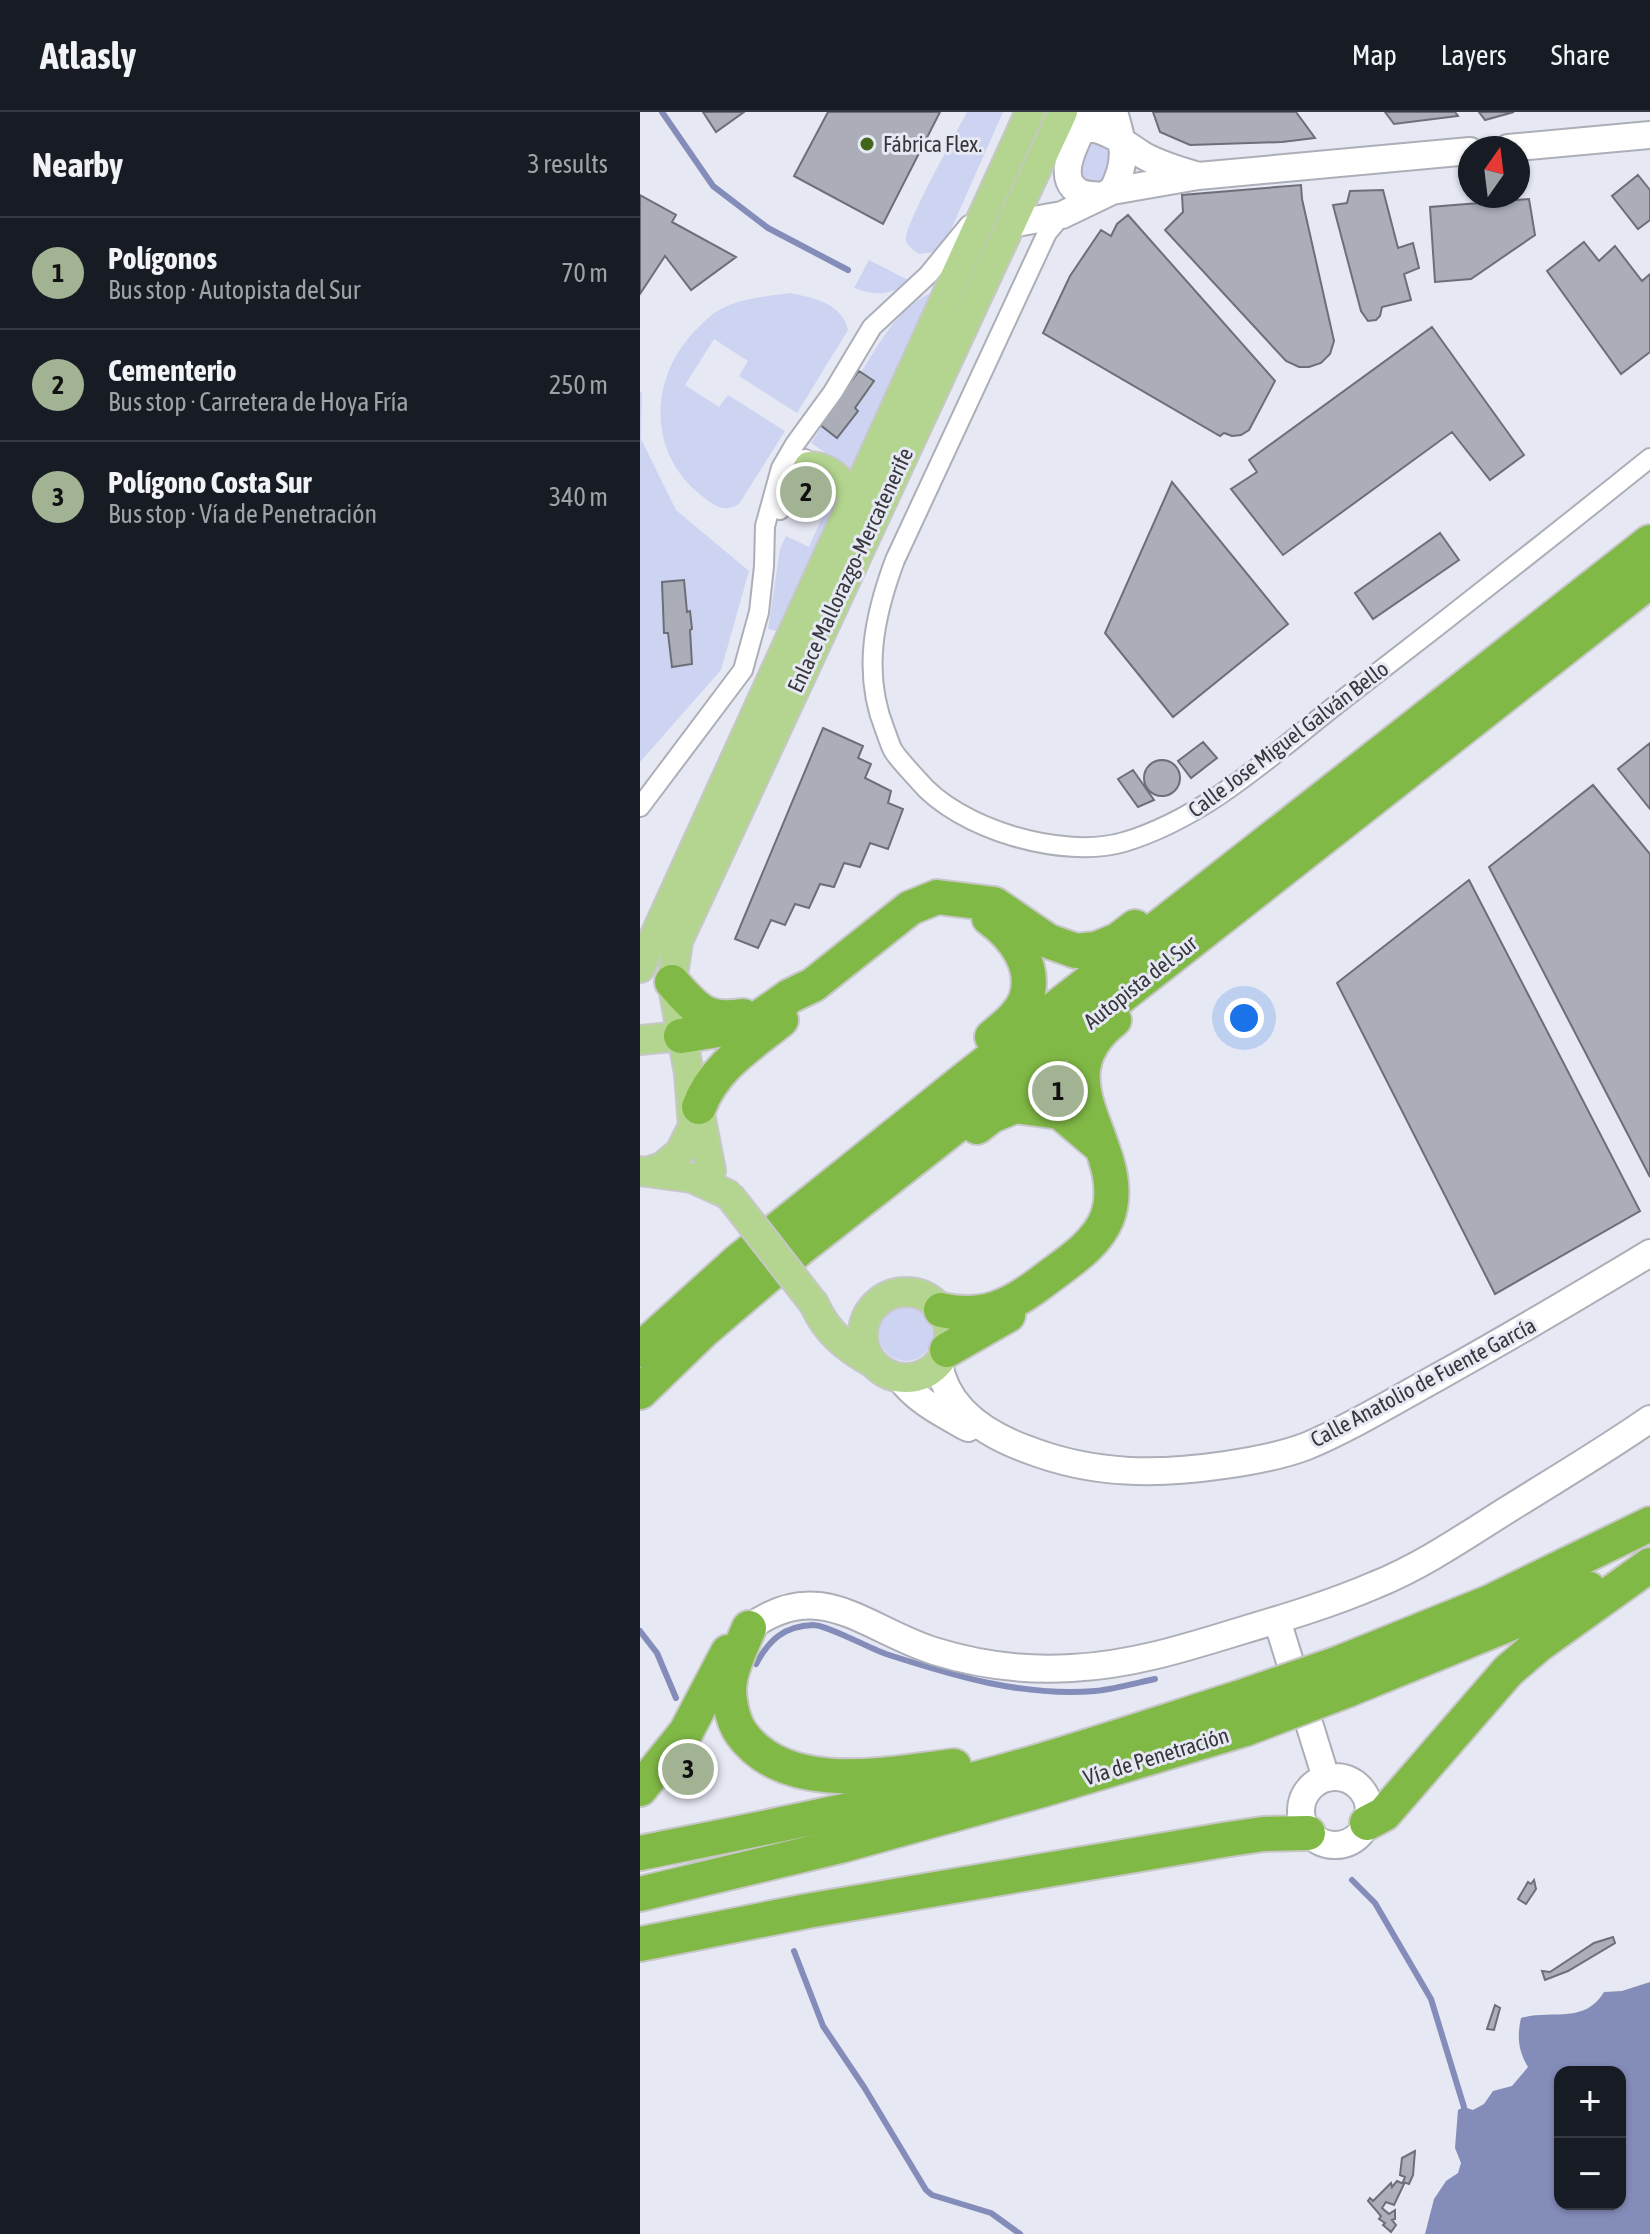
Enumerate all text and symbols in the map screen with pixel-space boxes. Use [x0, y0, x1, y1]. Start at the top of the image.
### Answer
text: Atlasly [40, 34, 136, 77]
text: Map [1352, 39, 1397, 71]
text: Layers [1441, 39, 1507, 71]
text: Share [1551, 39, 1610, 71]
place label: Fábrica Flex. [883, 131, 982, 157]
marker: Fábrica Flex. [858, 135, 876, 153]
north arrow [1458, 136, 1530, 208]
text: Nearby [32, 145, 123, 184]
text: 3 results [527, 149, 608, 179]
text: Polígonos [108, 241, 217, 275]
text: 1 [52, 258, 64, 288]
text: 70 m [561, 258, 608, 288]
text: Bus stop · Autopista del Sur [108, 275, 360, 305]
text: Cementerio [108, 353, 237, 387]
text: 2 [52, 370, 64, 400]
text: 250 m [549, 370, 608, 400]
text: Bus stop · Carretera de Hoya Fría [108, 387, 409, 417]
street label: Enlace Mallorazgo-Mercatenerife [782, 443, 918, 696]
pin: 2 [780, 462, 832, 522]
text: Polígono Costa Sur [108, 465, 311, 499]
text: 3 [52, 482, 64, 512]
text: 340 m [549, 482, 608, 512]
text: Bus stop · Vía de Penetración [108, 499, 377, 529]
street label: Calle Jose Miguel Galván Bello [1183, 655, 1393, 823]
street label: Autopista del Sur [1078, 929, 1202, 1034]
your location [1224, 998, 1264, 1038]
pin: 1 [1032, 1061, 1084, 1121]
street label: Calle Anatolio de Fuente García [1306, 1312, 1540, 1452]
street label: Vía de Penetración [1080, 1722, 1232, 1790]
pin: 3 [662, 1739, 714, 1799]
map controls [1554, 2066, 1626, 2210]
button: + [1554, 2066, 1626, 2138]
button: − [1554, 2138, 1626, 2210]

